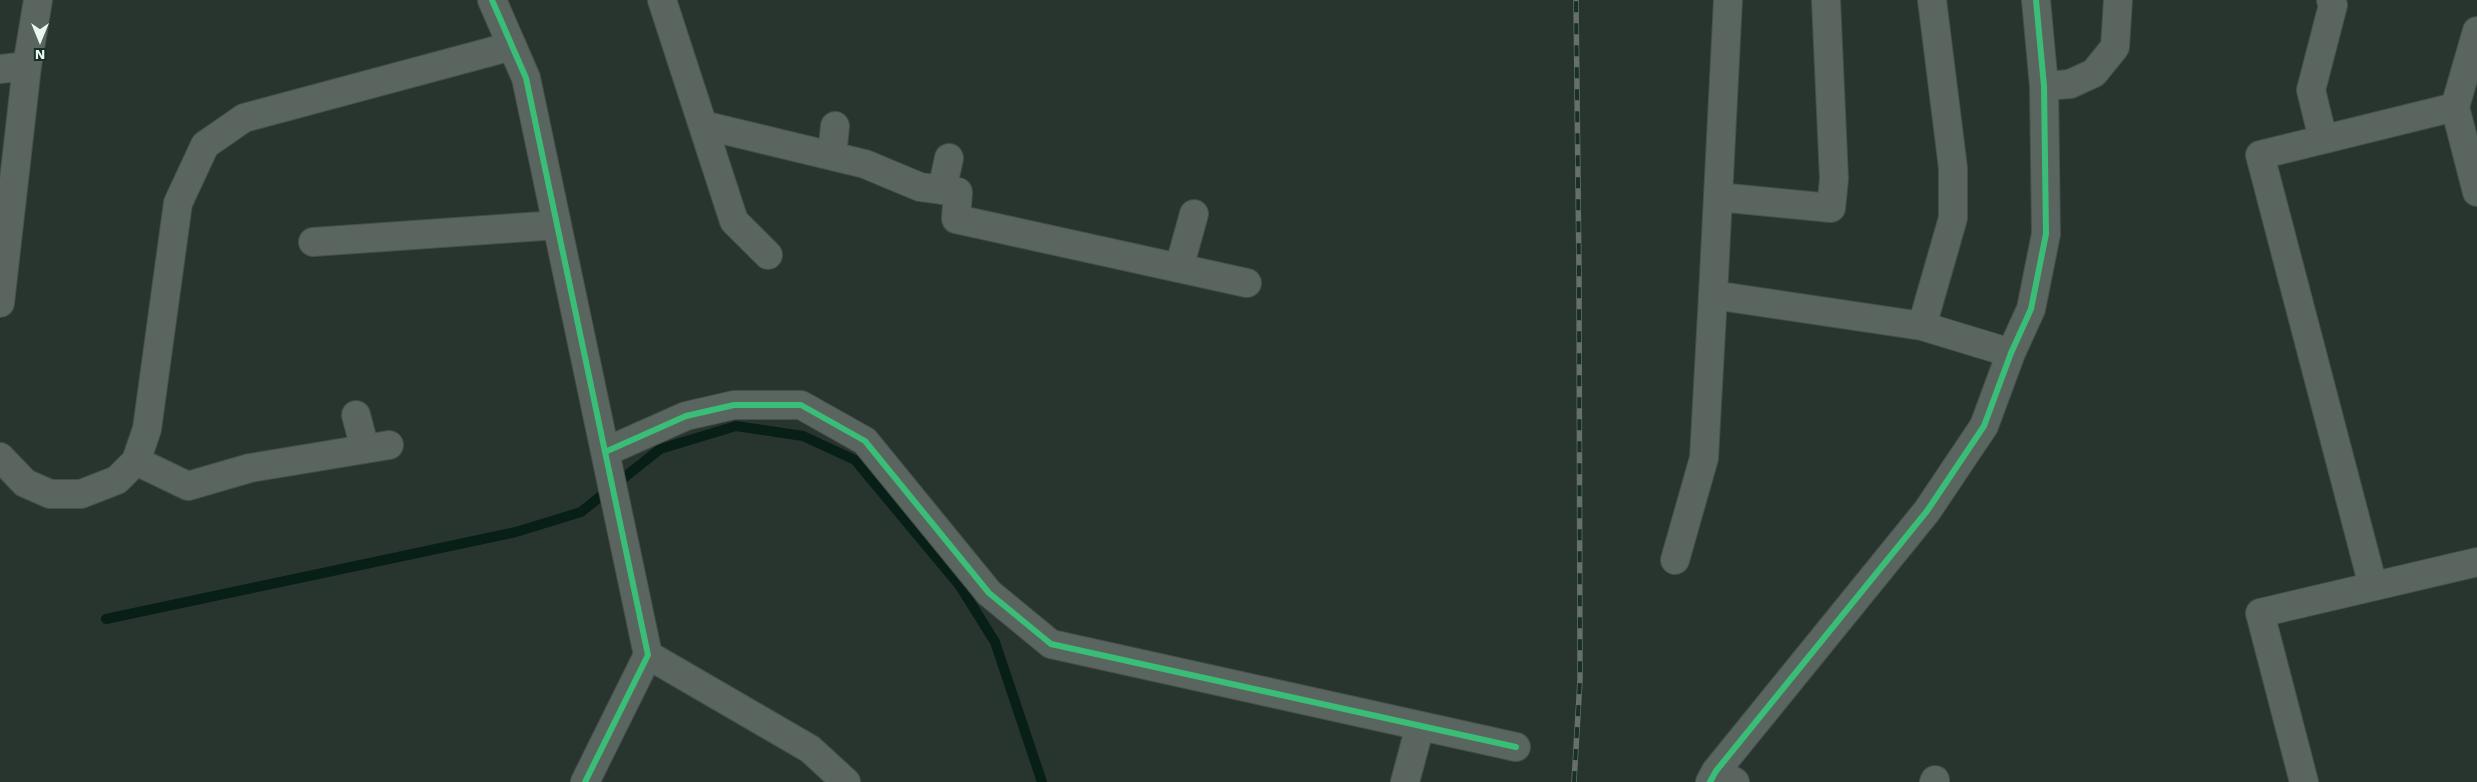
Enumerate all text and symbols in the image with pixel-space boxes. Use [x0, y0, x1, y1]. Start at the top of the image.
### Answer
north arrow [15, 15, 65, 65]
text: N [35, 47, 45, 63]

